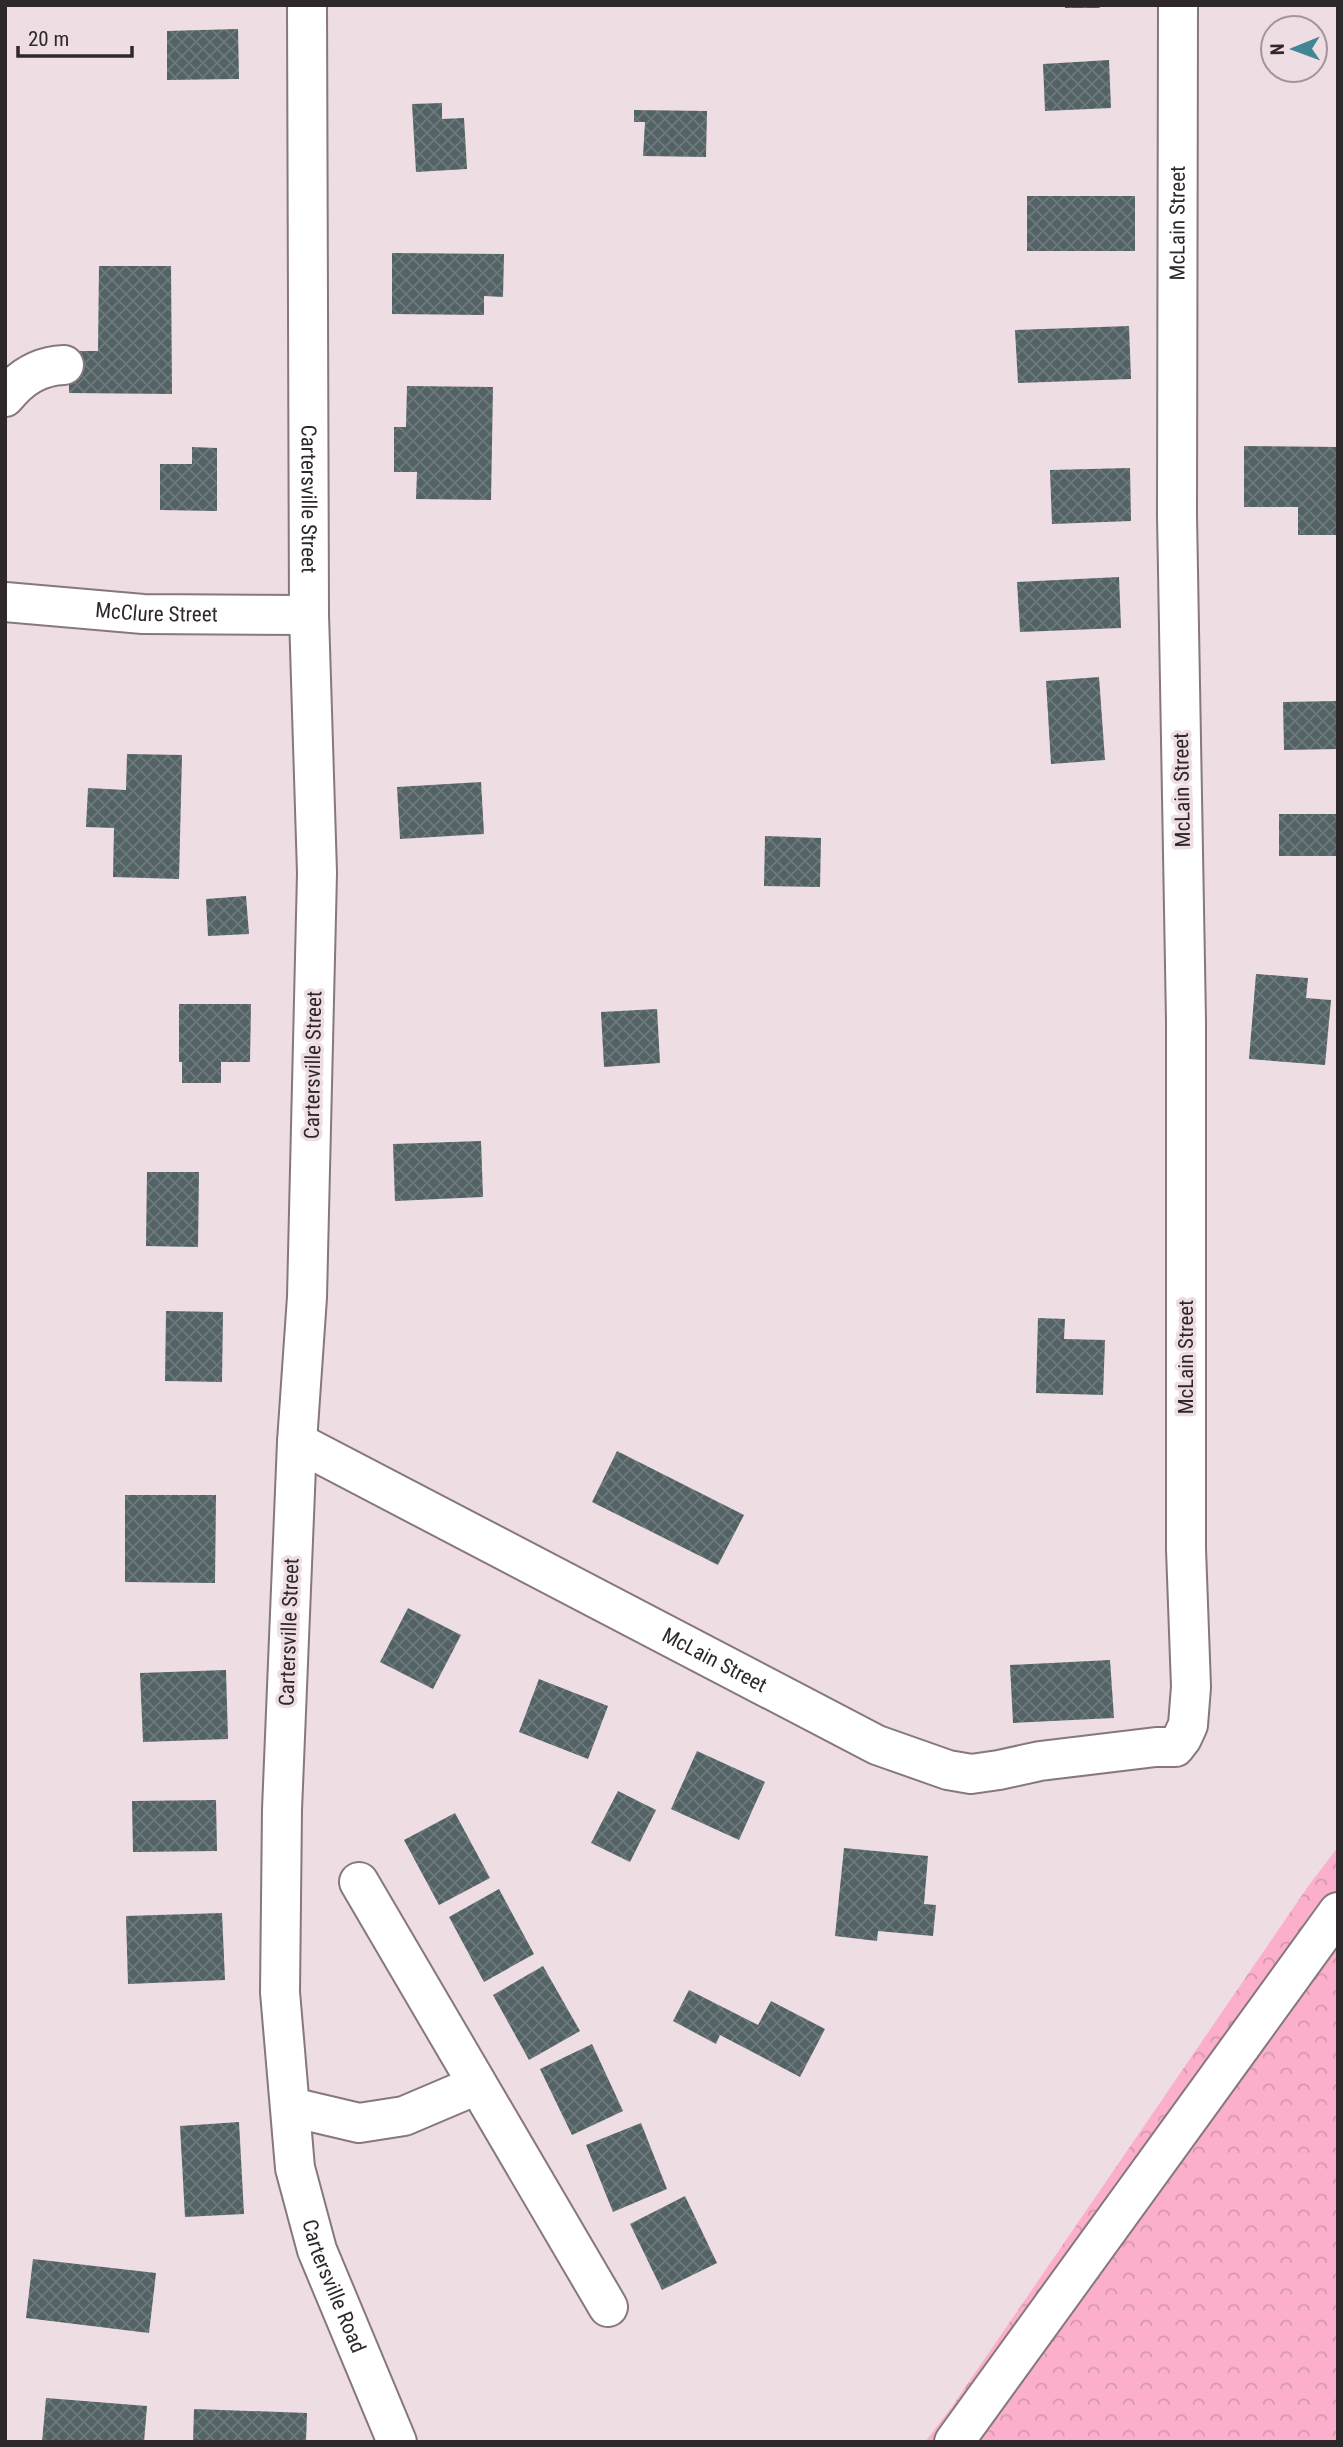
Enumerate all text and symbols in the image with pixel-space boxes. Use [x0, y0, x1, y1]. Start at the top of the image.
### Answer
scale bar [18, 14, 131, 58]
north arrow [1259, 14, 1329, 84]
text: 20 m [28, 27, 69, 51]
text: N [1266, 43, 1289, 55]
street label: McLain Street [1165, 166, 1190, 280]
street label: Cartersville Street [296, 425, 321, 573]
street label: McClure Street [94, 598, 218, 626]
street label: McLain Street [1169, 732, 1195, 848]
street label: Cartersville Street [300, 991, 326, 1139]
street label: McLain Street [1174, 1300, 1198, 1414]
street label: Cartersville Street [274, 1558, 304, 1706]
street label: McLain Street [658, 1623, 771, 1697]
street label: Cartersville Road [297, 2217, 370, 2356]

